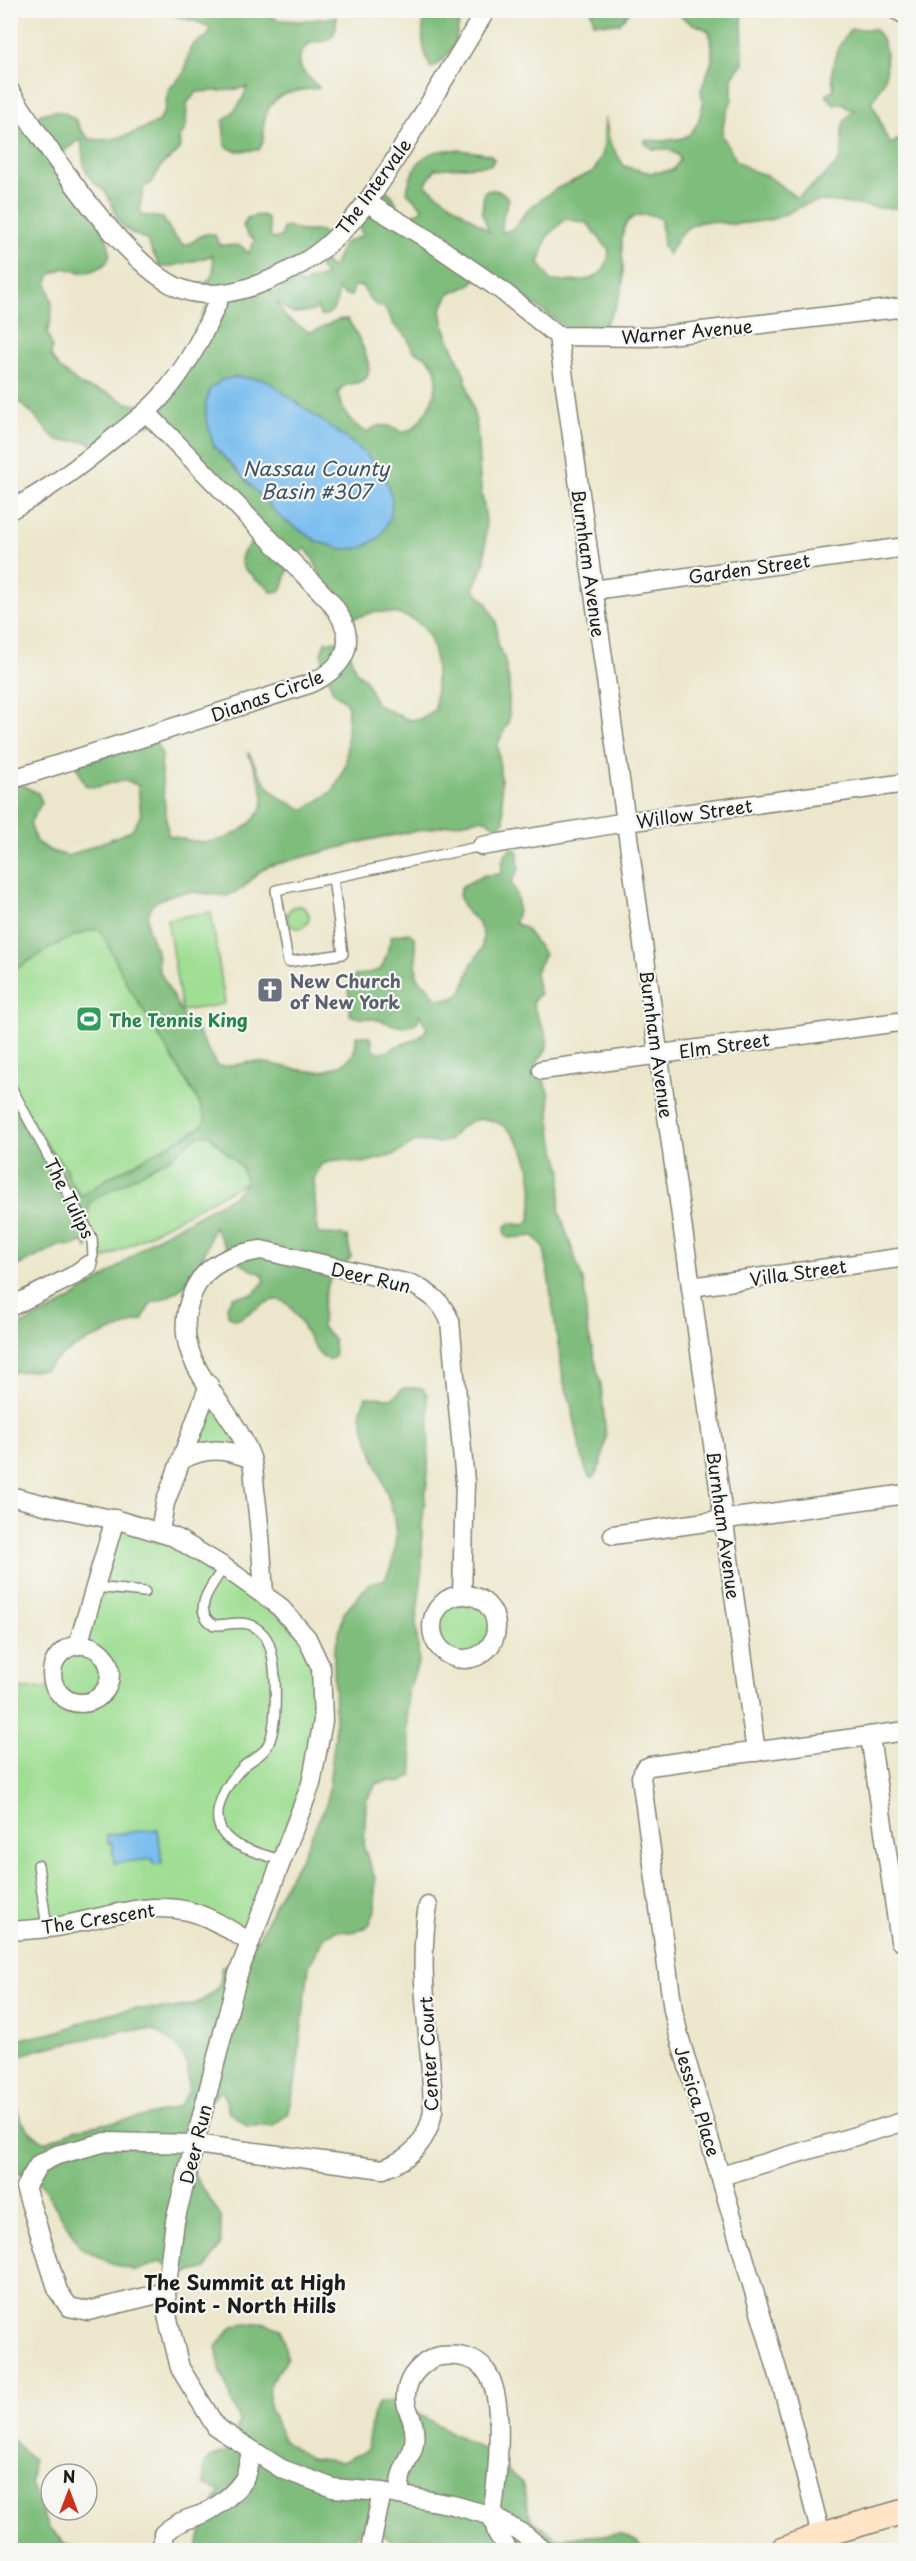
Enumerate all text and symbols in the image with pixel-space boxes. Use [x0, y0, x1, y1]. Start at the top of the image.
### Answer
street label: The Intervale [329, 132, 417, 240]
street label: Warner Avenue [620, 312, 754, 350]
water label: Nassau County Basin #307 [243, 453, 391, 506]
street label: Burnham Avenue [565, 487, 613, 639]
street label: Garden Street [686, 546, 812, 590]
street label: Dianas Circle [207, 662, 327, 728]
street label: Willow Street [634, 791, 754, 835]
place label: New Church of New York [290, 967, 401, 1015]
street label: Burnham Avenue [633, 968, 681, 1120]
church icon: New Church of New York [255, 975, 285, 1005]
sports icon: The Tennis King [74, 1004, 104, 1034]
place label: The Tennis King [109, 1006, 248, 1033]
street label: Elm Street [677, 1025, 771, 1065]
street label: The Tulips [38, 1153, 102, 1243]
street label: Villa Street [748, 1252, 848, 1292]
street label: Deer Run [328, 1255, 414, 1299]
street label: Burnham Avenue [700, 1449, 748, 1601]
street label: The Crescent [39, 1896, 157, 1940]
street label: Center Court [412, 1996, 444, 2112]
street label: Jessica Place [668, 2042, 728, 2160]
street label: Deer Run [172, 2101, 218, 2187]
district label: The Summit at High Point - North Hills [144, 2267, 346, 2320]
north arrow [39, 2462, 99, 2522]
text: N [63, 2464, 75, 2488]

